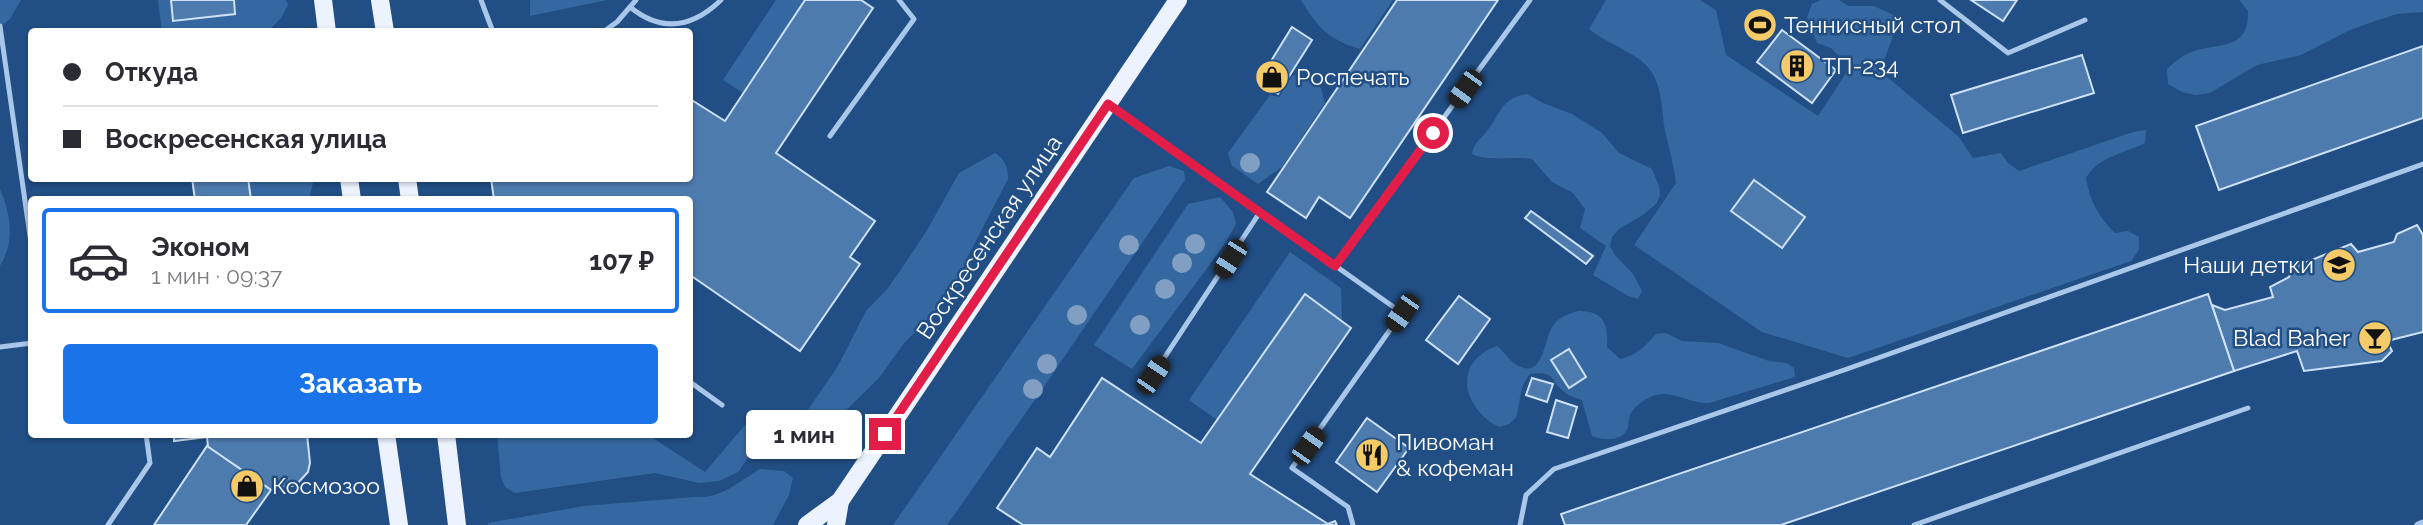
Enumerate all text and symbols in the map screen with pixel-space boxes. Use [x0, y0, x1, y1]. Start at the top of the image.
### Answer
sports icon: Теннисный стол [1741, 6, 1779, 44]
place label: Теннисный стол [1784, 11, 1961, 38]
building icon: ТП-234 [1778, 47, 1816, 85]
place label: ТП-234 [1822, 52, 1899, 79]
text: Откуда [105, 57, 198, 87]
shop icon: Роспечать [1253, 58, 1291, 96]
place label: Роспечать [1296, 63, 1410, 90]
car [1445, 66, 1486, 112]
route start [1417, 117, 1449, 149]
text: Воскресенская улица [105, 124, 387, 154]
street label: Воскресенская улица [910, 130, 1067, 344]
icon: car [67, 229, 130, 292]
text: Эконом [151, 232, 250, 262]
car [1210, 236, 1251, 282]
text: 107 ₽ [589, 246, 654, 276]
school or university icon: Наши детки [2320, 246, 2358, 284]
place label: Наши детки [2183, 251, 2314, 278]
text: 1 мин · 09:37 [151, 262, 282, 289]
car [1382, 290, 1423, 336]
bar icon: Blad Baher [2356, 319, 2394, 357]
place label: Blad Baher [2233, 324, 2350, 351]
button: Заказать [63, 344, 658, 424]
car [1133, 352, 1174, 398]
callout: 1 мин [745, 410, 860, 458]
route end [869, 418, 901, 450]
text: 1 мин [773, 421, 835, 448]
car [1288, 423, 1329, 469]
place label: Пивоман & кофеман [1396, 428, 1514, 481]
restaurant icon: Пивоман & кофеман [1353, 436, 1391, 474]
shop icon: Космозоо [228, 467, 266, 505]
place label: Космозоо [272, 472, 380, 499]

